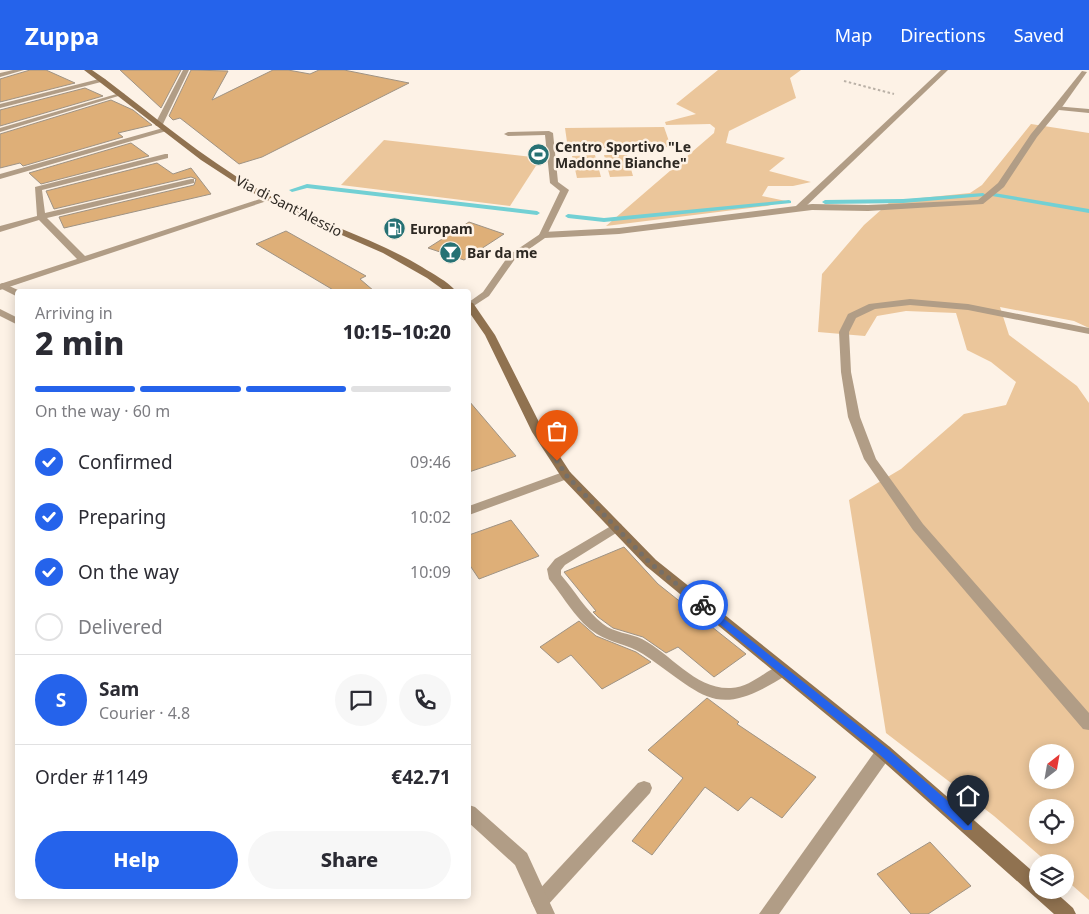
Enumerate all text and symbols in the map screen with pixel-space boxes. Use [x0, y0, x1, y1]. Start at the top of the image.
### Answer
text: Zuppa [25, 19, 99, 52]
text: Map [835, 23, 872, 47]
text: Directions [900, 23, 986, 47]
text: Saved [1014, 23, 1064, 47]
place label: Centro Sportivo "Le Madonne Bianche" [555, 137, 691, 172]
sports icon: Centro Sportivo "Le Madonne Bianche" [527, 143, 551, 167]
street label: Via di Sant'Alessio [233, 171, 346, 241]
fuel station icon: Europam [382, 217, 406, 241]
place label: Europam [410, 219, 473, 238]
bar icon: Bar da me [439, 241, 463, 265]
place label: Bar da me [467, 243, 537, 262]
text: Arriving in [35, 302, 113, 324]
text: 10:15–10:20 [343, 319, 451, 345]
text: 2 min [35, 321, 124, 364]
text: On the way · 60 m [35, 400, 170, 422]
pin [536, 410, 578, 461]
icon: bag [543, 417, 571, 445]
icon: check [35, 448, 63, 476]
text: Confirmed [78, 449, 173, 475]
text: 09:46 [410, 451, 451, 473]
icon: check [35, 503, 63, 531]
text: Preparing [78, 504, 166, 530]
text: 10:02 [410, 506, 451, 528]
icon: check [35, 558, 63, 586]
text: On the way [78, 559, 179, 585]
text: 10:09 [410, 561, 451, 583]
courier [678, 580, 728, 630]
icon: bike [689, 591, 717, 619]
text: Delivered [78, 614, 163, 640]
button: chat [335, 674, 387, 726]
button: phone [399, 674, 451, 726]
text: Sam [99, 676, 139, 702]
text: S [56, 687, 66, 713]
text: Courier · 4.8 [99, 702, 190, 724]
north arrow [1029, 744, 1074, 789]
map controls [1029, 744, 1074, 899]
text: Order #1149 [35, 764, 148, 790]
text: €42.71 [391, 764, 451, 790]
pin [947, 775, 989, 826]
icon: home [954, 782, 982, 810]
button: locate [1029, 799, 1074, 844]
button: Help [35, 831, 238, 889]
button: Share [248, 831, 451, 889]
button: layers [1029, 854, 1074, 899]

